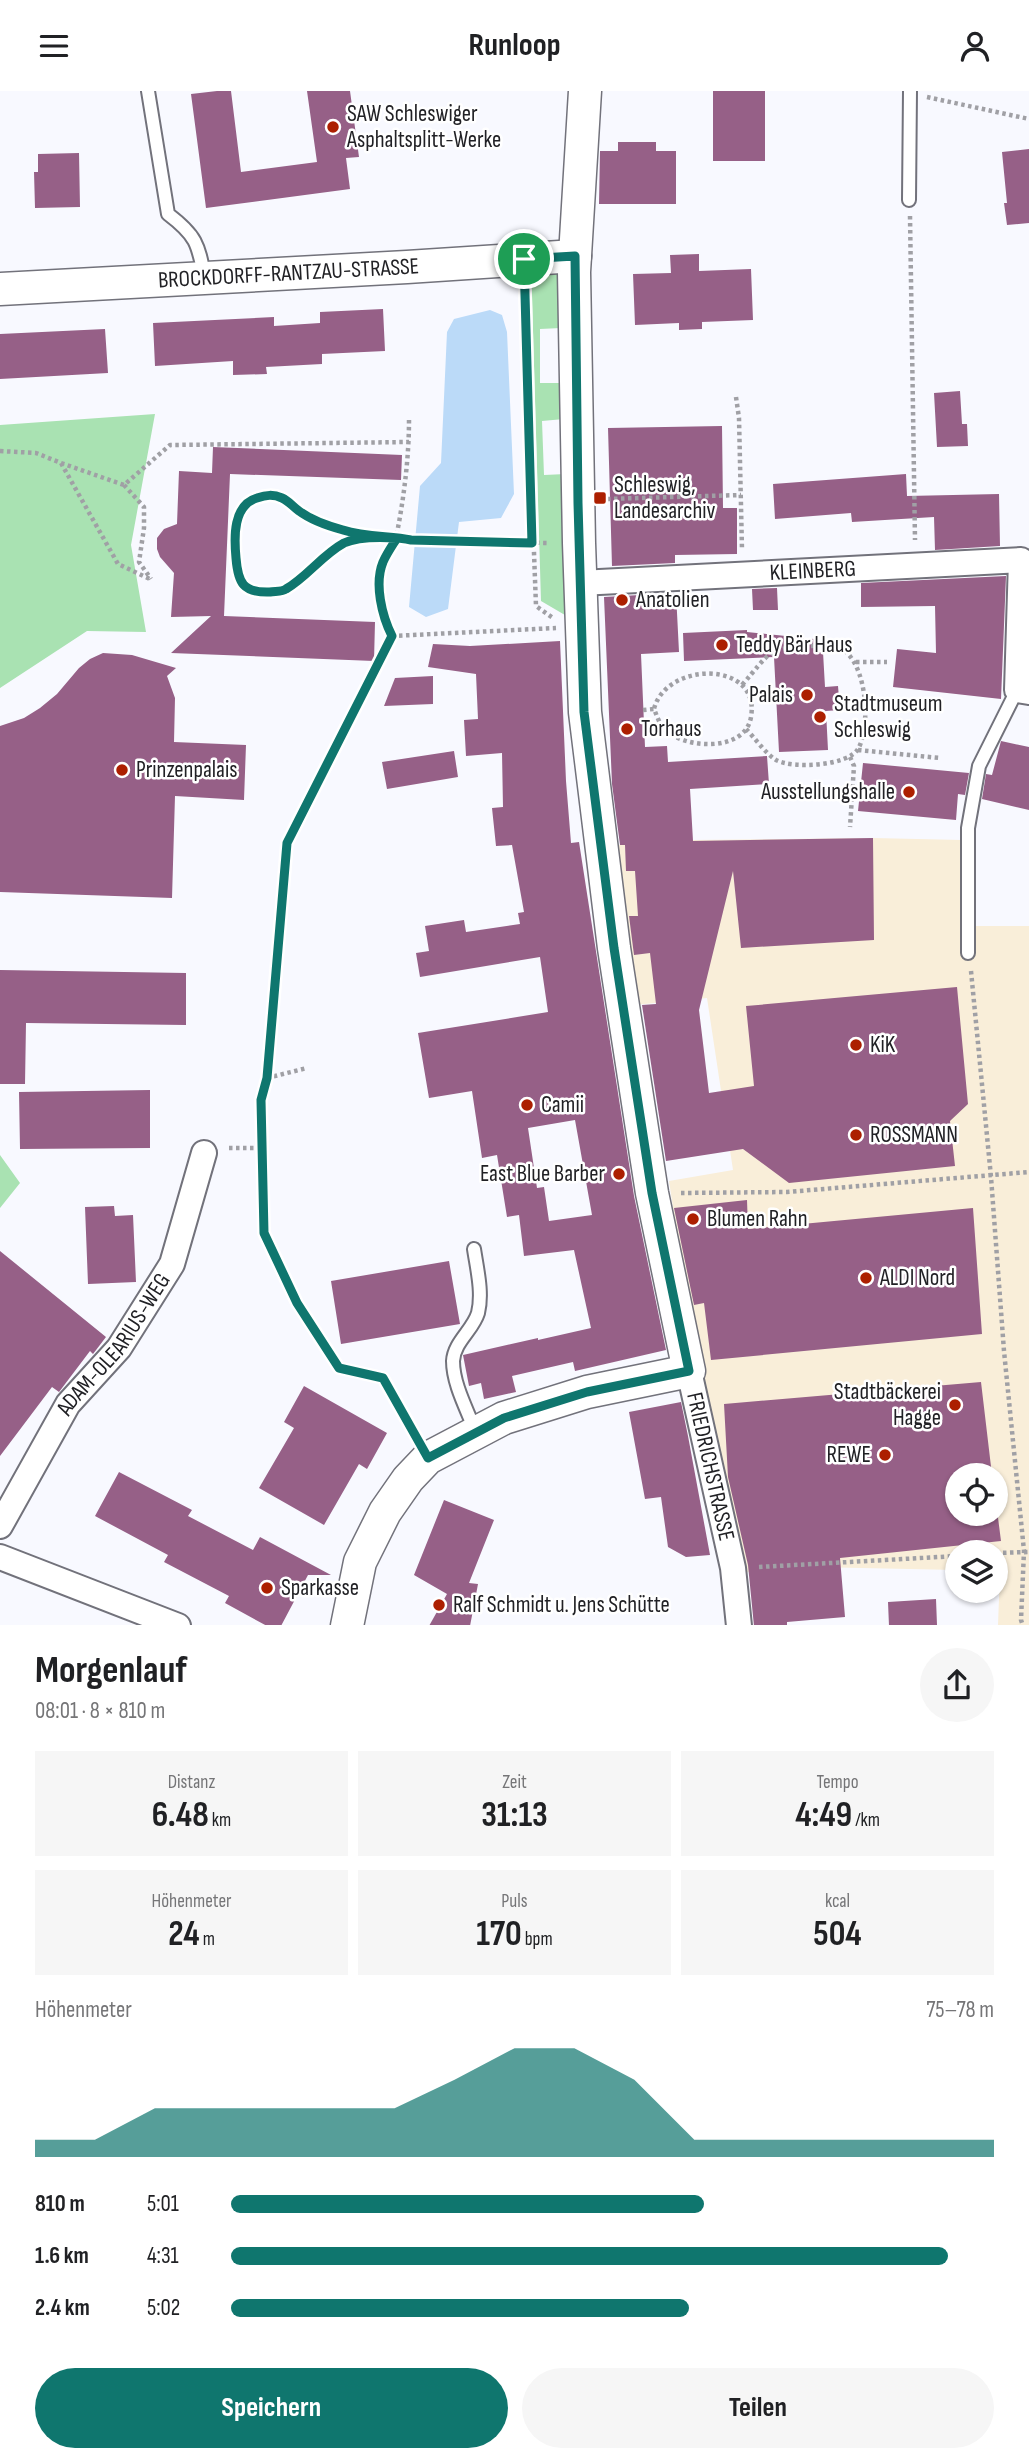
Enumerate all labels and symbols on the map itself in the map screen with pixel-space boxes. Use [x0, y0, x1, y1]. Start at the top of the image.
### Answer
place label: SAW Schleswiger Asphaltsplitt-Werke [346, 100, 501, 154]
marker: SAW Schleswiger Asphaltsplitt-Werke [325, 119, 341, 135]
pin [494, 229, 554, 289]
street label: BROCKDORFF-RANTZAU-STRASSE [157, 252, 420, 294]
place label: Schleswig, Landesarchiv [614, 471, 716, 525]
marker: Schleswig, Landesarchiv [592, 490, 608, 506]
street label: KLEINBERG [769, 555, 857, 587]
place label: Anatolien [635, 586, 710, 614]
marker: Anatolien [614, 592, 630, 608]
place label: Teddy Bär Haus [736, 631, 853, 659]
marker: Teddy Bär Haus [714, 637, 730, 653]
place label: Palais [749, 681, 793, 709]
marker: Palais [799, 687, 815, 703]
place label: Stadtmuseum Schleswig [834, 690, 942, 744]
marker: Stadtmuseum Schleswig [812, 709, 828, 725]
place label: Torhaus [641, 715, 702, 743]
marker: Torhaus [619, 721, 635, 737]
place label: Prinzenpalais [136, 756, 237, 784]
marker: Prinzenpalais [114, 762, 130, 778]
place label: Ausstellungshalle [760, 778, 895, 806]
marker: Ausstellungshalle [901, 784, 917, 800]
place label: KiK [870, 1031, 896, 1059]
marker: KiK [848, 1037, 864, 1053]
place label: Camii [541, 1091, 584, 1119]
marker: Camii [519, 1097, 535, 1113]
place label: ROSSMANN [870, 1121, 958, 1149]
marker: ROSSMANN [848, 1127, 864, 1143]
place label: East Blue Barber [480, 1160, 605, 1188]
marker: East Blue Barber [611, 1166, 627, 1182]
place label: Blumen Rahn [707, 1205, 808, 1233]
marker: Blumen Rahn [685, 1211, 701, 1227]
place label: ALDI Nord [879, 1264, 955, 1292]
street label: ADAM-OLEARIUS-WEG [50, 1268, 177, 1421]
marker: ALDI Nord [858, 1270, 874, 1286]
place label: Stadtbäckerei Hagge [834, 1378, 941, 1432]
street label: FRIEDRICHSTRASSE [680, 1390, 741, 1544]
marker: Stadtbäckerei Hagge [947, 1397, 963, 1413]
place label: REWE [826, 1441, 871, 1469]
marker: REWE [877, 1447, 893, 1463]
place label: Sparkasse [281, 1574, 359, 1602]
marker: Sparkasse [259, 1580, 275, 1596]
place label: Ralf Schmidt u. Jens Schütte [453, 1591, 670, 1619]
marker: Ralf Schmidt u. Jens Schütte [431, 1597, 447, 1613]

